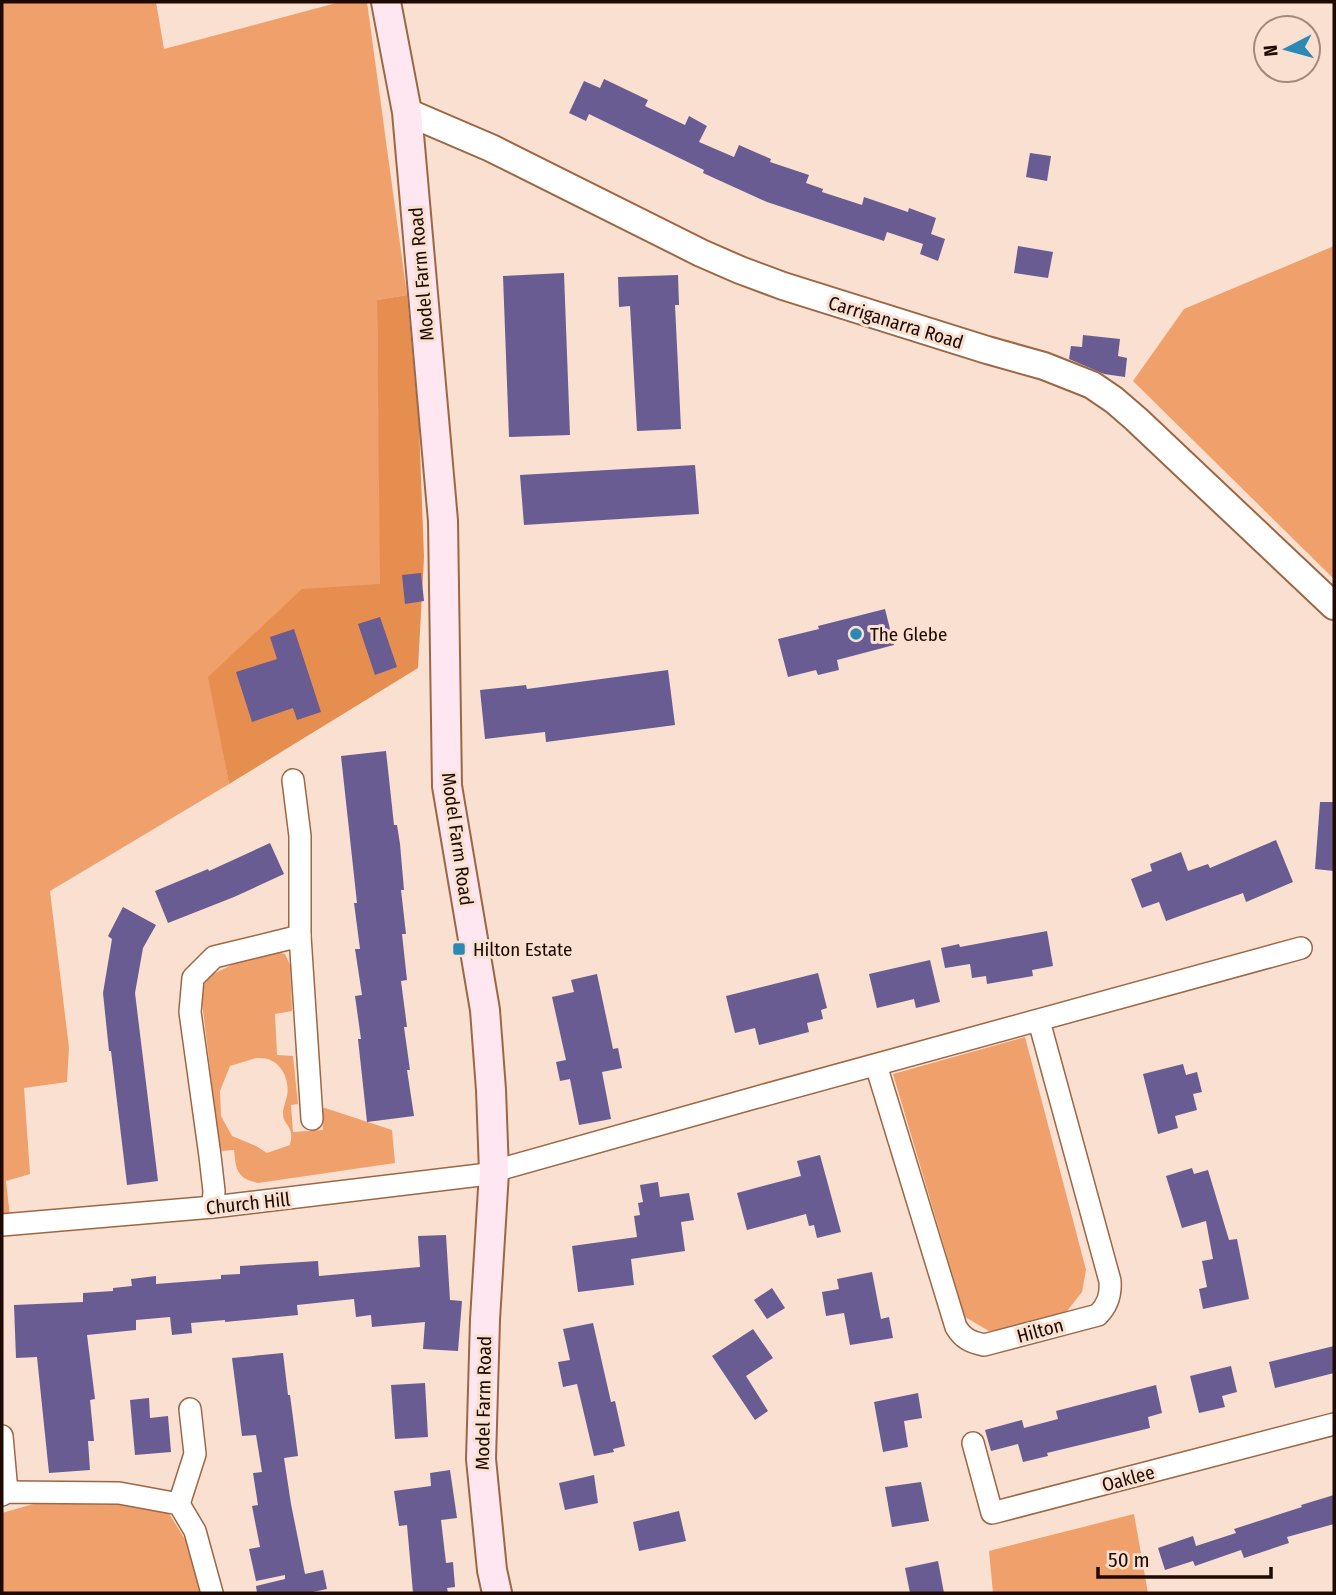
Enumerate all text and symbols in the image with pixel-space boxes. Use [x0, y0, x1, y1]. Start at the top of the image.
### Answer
north arrow [1252, 14, 1322, 84]
text: N [1259, 44, 1283, 58]
street label: Model Farm Road [404, 206, 439, 342]
street label: Carriganarra Road [826, 291, 966, 354]
place label: The Glebe [870, 623, 947, 646]
marker: The Glebe [848, 626, 864, 642]
street label: Model Farm Road [437, 771, 478, 907]
place label: Hilton Estate [473, 938, 572, 961]
marker: Hilton Estate [451, 941, 467, 957]
street label: Church Hill [205, 1188, 291, 1219]
street label: Hilton [1014, 1313, 1066, 1348]
street label: Model Farm Road [471, 1336, 496, 1470]
street label: Oaklee [1099, 1460, 1157, 1497]
scale bar [1098, 1536, 1271, 1580]
text: 50 m [1108, 1547, 1150, 1573]

